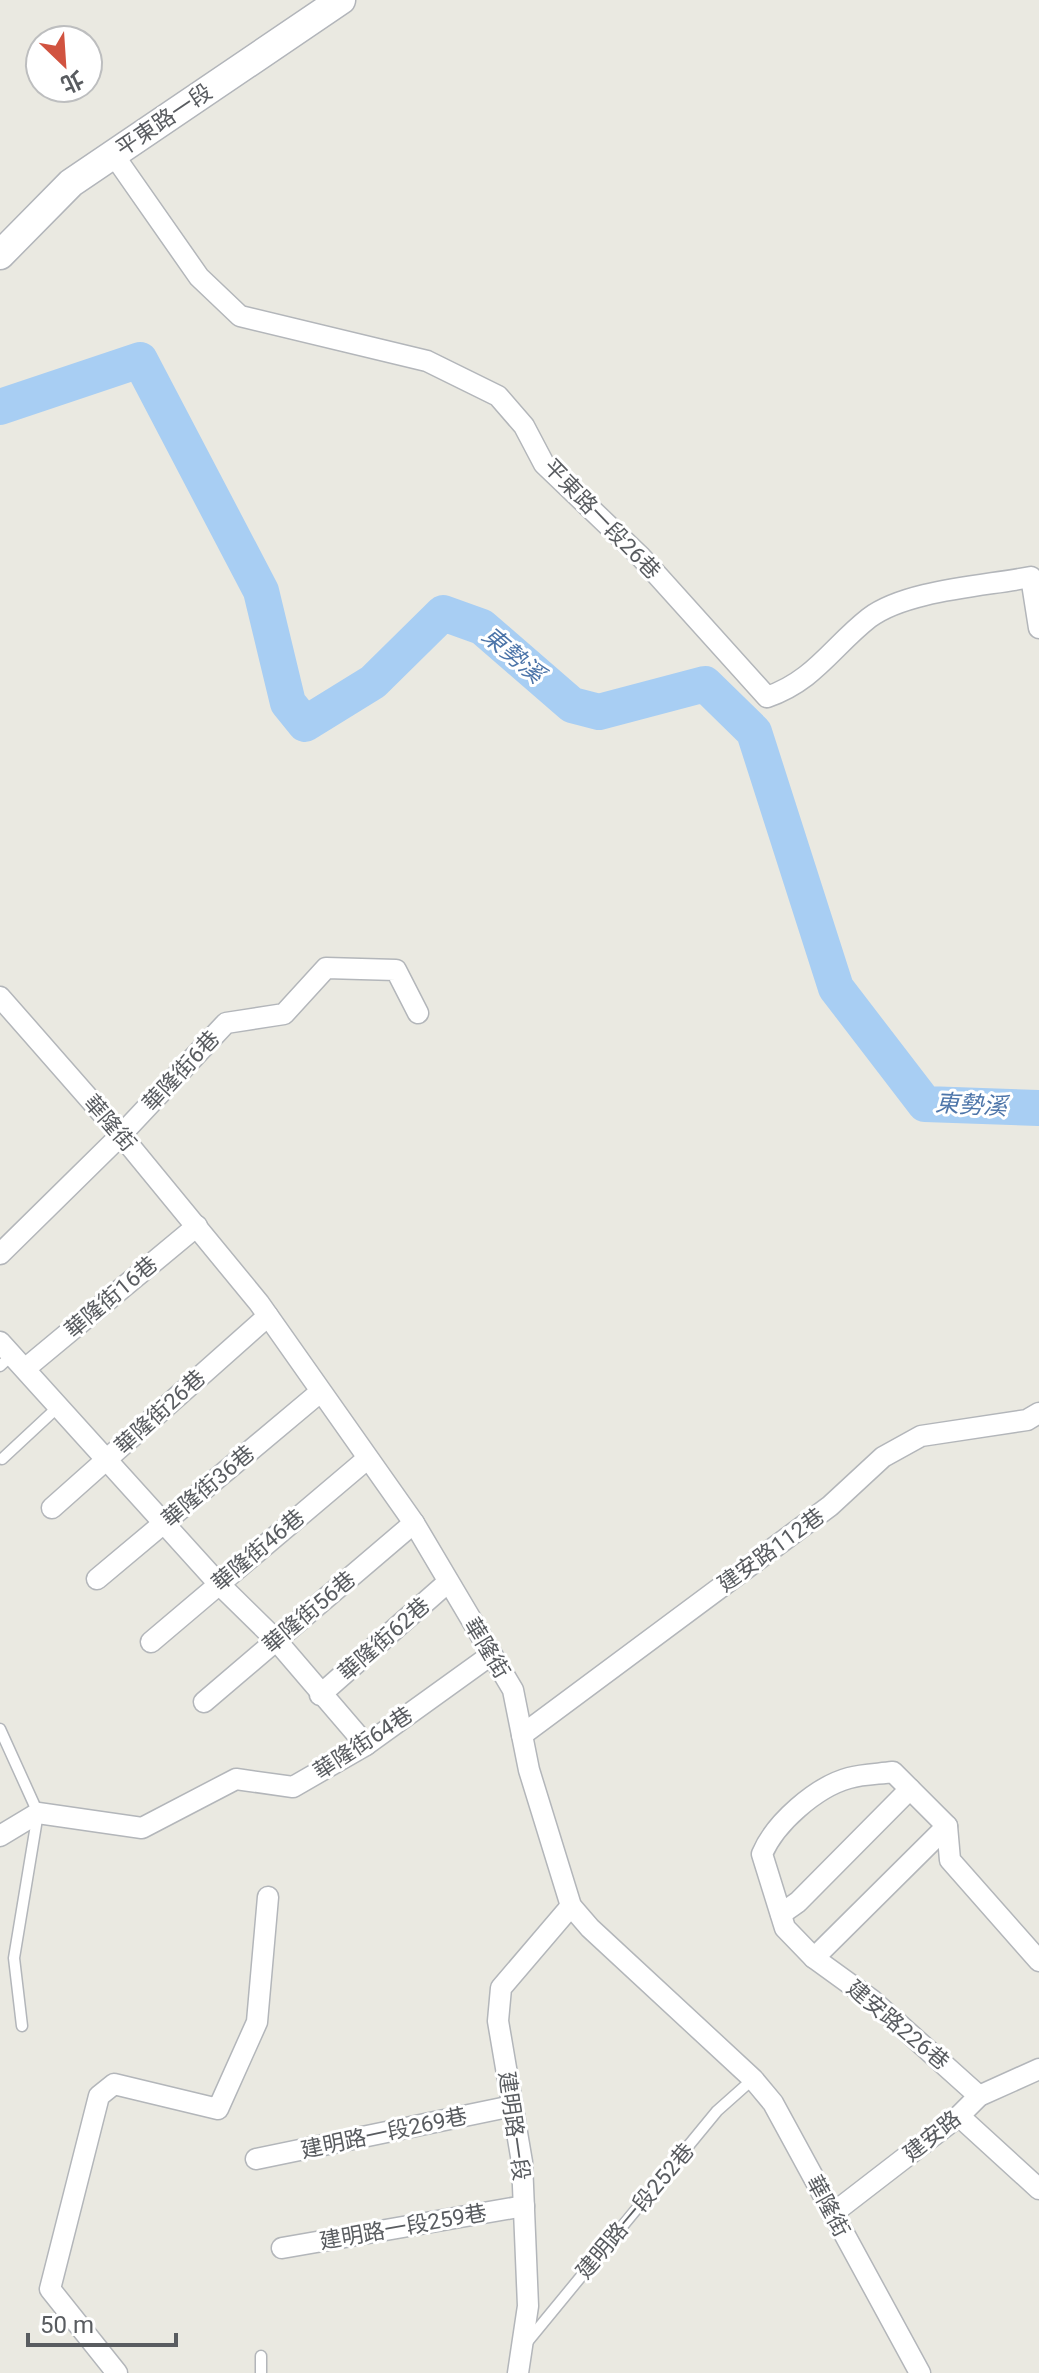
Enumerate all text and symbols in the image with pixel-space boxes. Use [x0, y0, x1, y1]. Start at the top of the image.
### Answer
north arrow [24, 24, 104, 104]
text: 北 [57, 66, 88, 98]
street label: 平東路一段 [111, 79, 217, 161]
street label: 平東路一段26巷 [539, 454, 665, 584]
water label: 東勢溪 [476, 621, 552, 691]
street label: 華隆街6巷 [138, 1026, 224, 1116]
water label: 東勢溪 [934, 1089, 1011, 1121]
street label: 華隆街 [79, 1090, 141, 1156]
street label: 華隆街16巷 [60, 1251, 162, 1343]
street label: 華隆街26巷 [110, 1365, 210, 1459]
street label: 華隆街36巷 [157, 1440, 259, 1532]
street label: 建安路112巷 [713, 1503, 829, 1597]
street label: 華隆街46巷 [207, 1504, 309, 1596]
street label: 華隆街56巷 [258, 1566, 360, 1658]
street label: 華隆街62巷 [333, 1593, 435, 1685]
street label: 華隆街 [459, 1613, 515, 1683]
street label: 華隆街64巷 [309, 1702, 417, 1784]
street label: 建安路226巷 [842, 1975, 954, 2075]
street label: 建明路一段 [494, 2070, 534, 2182]
street label: 建明路一段269巷 [299, 2103, 469, 2163]
street label: 建安路 [898, 2106, 966, 2166]
street label: 建明路一段252巷 [571, 2138, 699, 2284]
street label: 華隆街 [801, 2171, 855, 2241]
street label: 建明路一段259巷 [318, 2200, 488, 2254]
scale bar [28, 2297, 176, 2347]
text: 50 m [40, 2311, 94, 2339]

